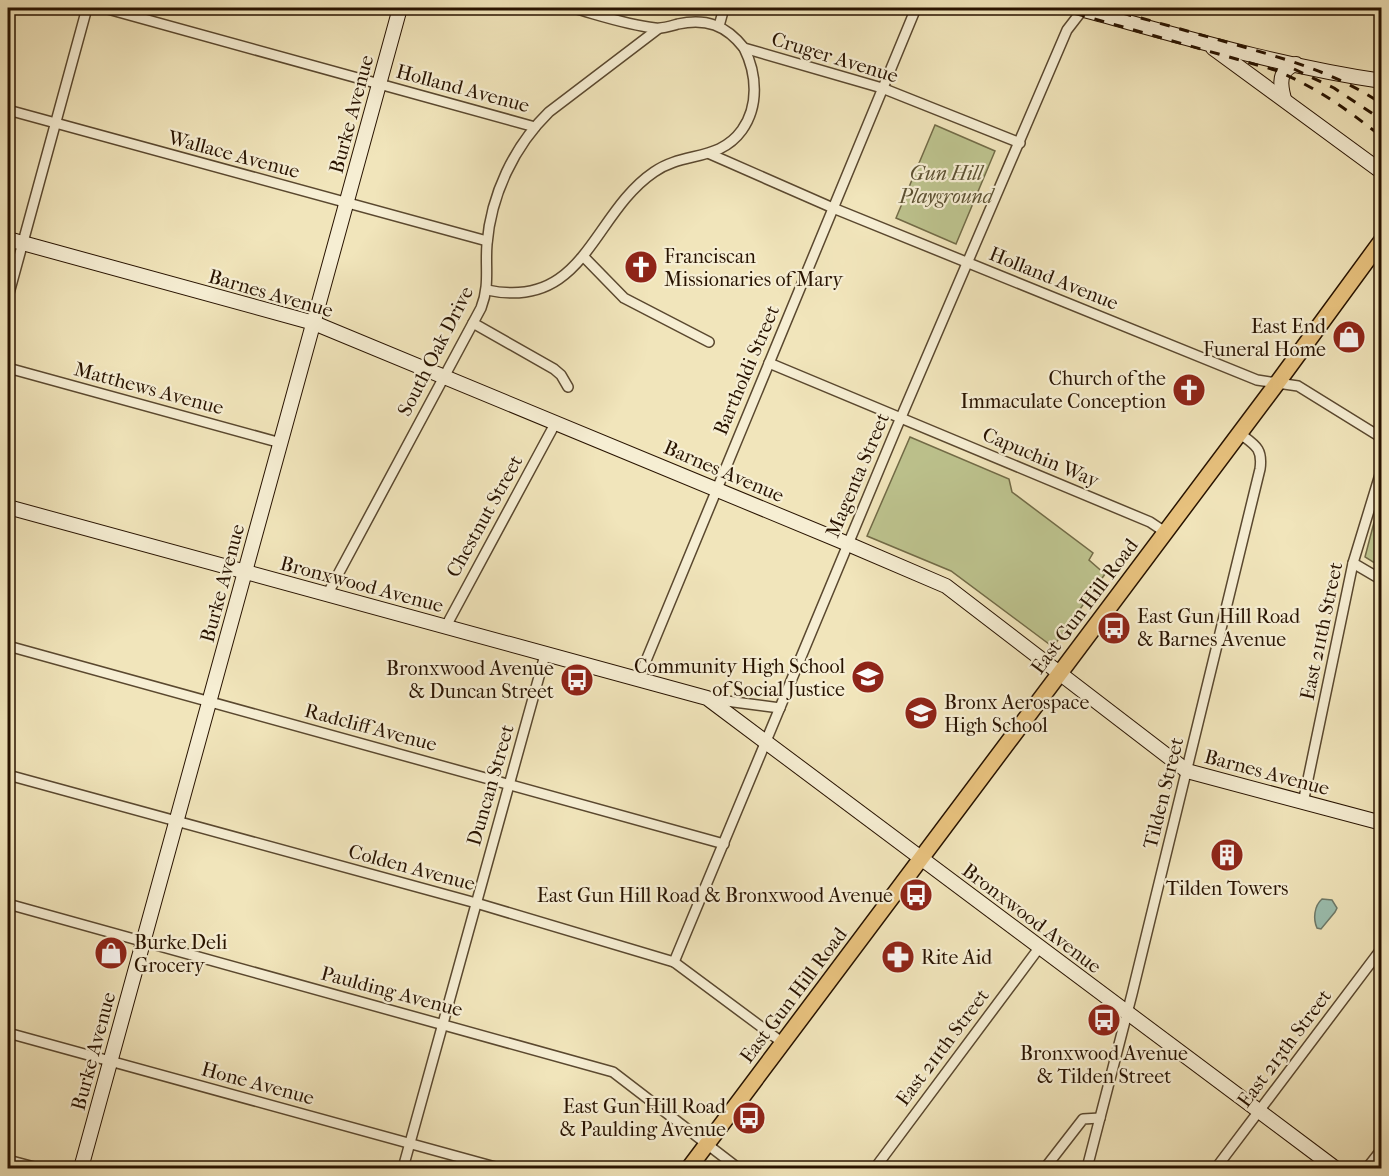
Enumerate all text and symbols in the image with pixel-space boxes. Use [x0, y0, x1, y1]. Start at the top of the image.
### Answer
street label: Cruger Avenue [769, 27, 901, 88]
street label: Burke Avenue [325, 52, 378, 176]
street label: Holland Avenue [394, 60, 532, 117]
street label: Wallace Avenue [165, 126, 302, 183]
park label: Gun Hill Playground [898, 162, 996, 208]
street label: Holland Avenue [986, 242, 1122, 315]
place label: Franciscan Missionaries of Mary [664, 245, 844, 291]
church icon: Franciscan Missionaries of Mary [623, 249, 659, 285]
street label: Barnes Avenue [206, 265, 336, 322]
street label: South Oak Drive [393, 282, 478, 420]
street label: Bartholdi Street [709, 302, 784, 438]
place label: East End Funeral Home [1203, 315, 1327, 361]
shop icon: East End Funeral Home [1331, 319, 1367, 355]
street label: Matthews Avenue [72, 357, 226, 420]
place label: Church of the Immaculate Conception [960, 367, 1166, 413]
church icon: Church of the Immaculate Conception [1171, 372, 1207, 408]
street label: Magenta Street [821, 409, 894, 541]
street label: Capuchin Way [979, 423, 1104, 493]
street label: Barnes Avenue [660, 436, 787, 507]
street label: Chestnut Street [441, 451, 527, 581]
street label: Burke Avenue [196, 521, 249, 645]
street label: East Gun Hill Road [1026, 533, 1143, 678]
street label: Bronxwood Avenue [278, 552, 446, 617]
street label: East 211th Street [1296, 560, 1347, 702]
place label: East Gun Hill Road & Barnes Avenue [1137, 605, 1301, 651]
bus stop icon: East Gun Hill Road & Barnes Avenue [1096, 610, 1132, 646]
place label: Community High School of Social Justice [634, 655, 845, 701]
place label: Bronxwood Avenue & Duncan Street [386, 657, 554, 703]
school or university icon: Community High School of Social Justice [850, 659, 886, 695]
bus stop icon: Bronxwood Avenue & Duncan Street [559, 662, 595, 698]
place label: Bronx Aerospace High School [944, 691, 1089, 737]
school or university icon: Bronx Aerospace High School [903, 695, 939, 731]
street label: Radcliff Avenue [302, 699, 440, 756]
street label: Duncan Street [462, 722, 519, 848]
street label: Tilden Street [1139, 735, 1188, 851]
street label: Barnes Avenue [1202, 745, 1332, 800]
building icon: Tilden Towers [1209, 837, 1245, 873]
street label: Colden Avenue [346, 840, 478, 895]
street label: Bronxwood Avenue [958, 859, 1106, 978]
bus stop icon: East Gun Hill Road & Bronxwood Avenue [898, 877, 934, 913]
place label: Tilden Towers [1166, 877, 1288, 900]
place label: East Gun Hill Road & Bronxwood Avenue [537, 884, 893, 907]
street label: East Gun Hill Road [735, 922, 852, 1067]
place label: Burke Deli Grocery [134, 931, 227, 977]
shop icon: Burke Deli Grocery [93, 935, 129, 971]
pharmacy icon: Rite Aid [880, 939, 916, 975]
place label: Rite Aid [921, 946, 993, 969]
street label: Paulding Avenue [319, 962, 465, 1021]
street label: East 211th Street [891, 984, 994, 1110]
street label: East 213th Street [1233, 985, 1336, 1112]
street label: Burke Avenue [67, 989, 120, 1113]
bus stop icon: Bronxwood Avenue & Tilden Street [1086, 1002, 1122, 1038]
place label: Bronxwood Avenue & Tilden Street [1020, 1042, 1188, 1088]
street label: Hone Avenue [199, 1057, 317, 1110]
place label: East Gun Hill Road & Paulding Avenue [560, 1095, 727, 1141]
bus stop icon: East Gun Hill Road & Paulding Avenue [731, 1100, 767, 1136]

